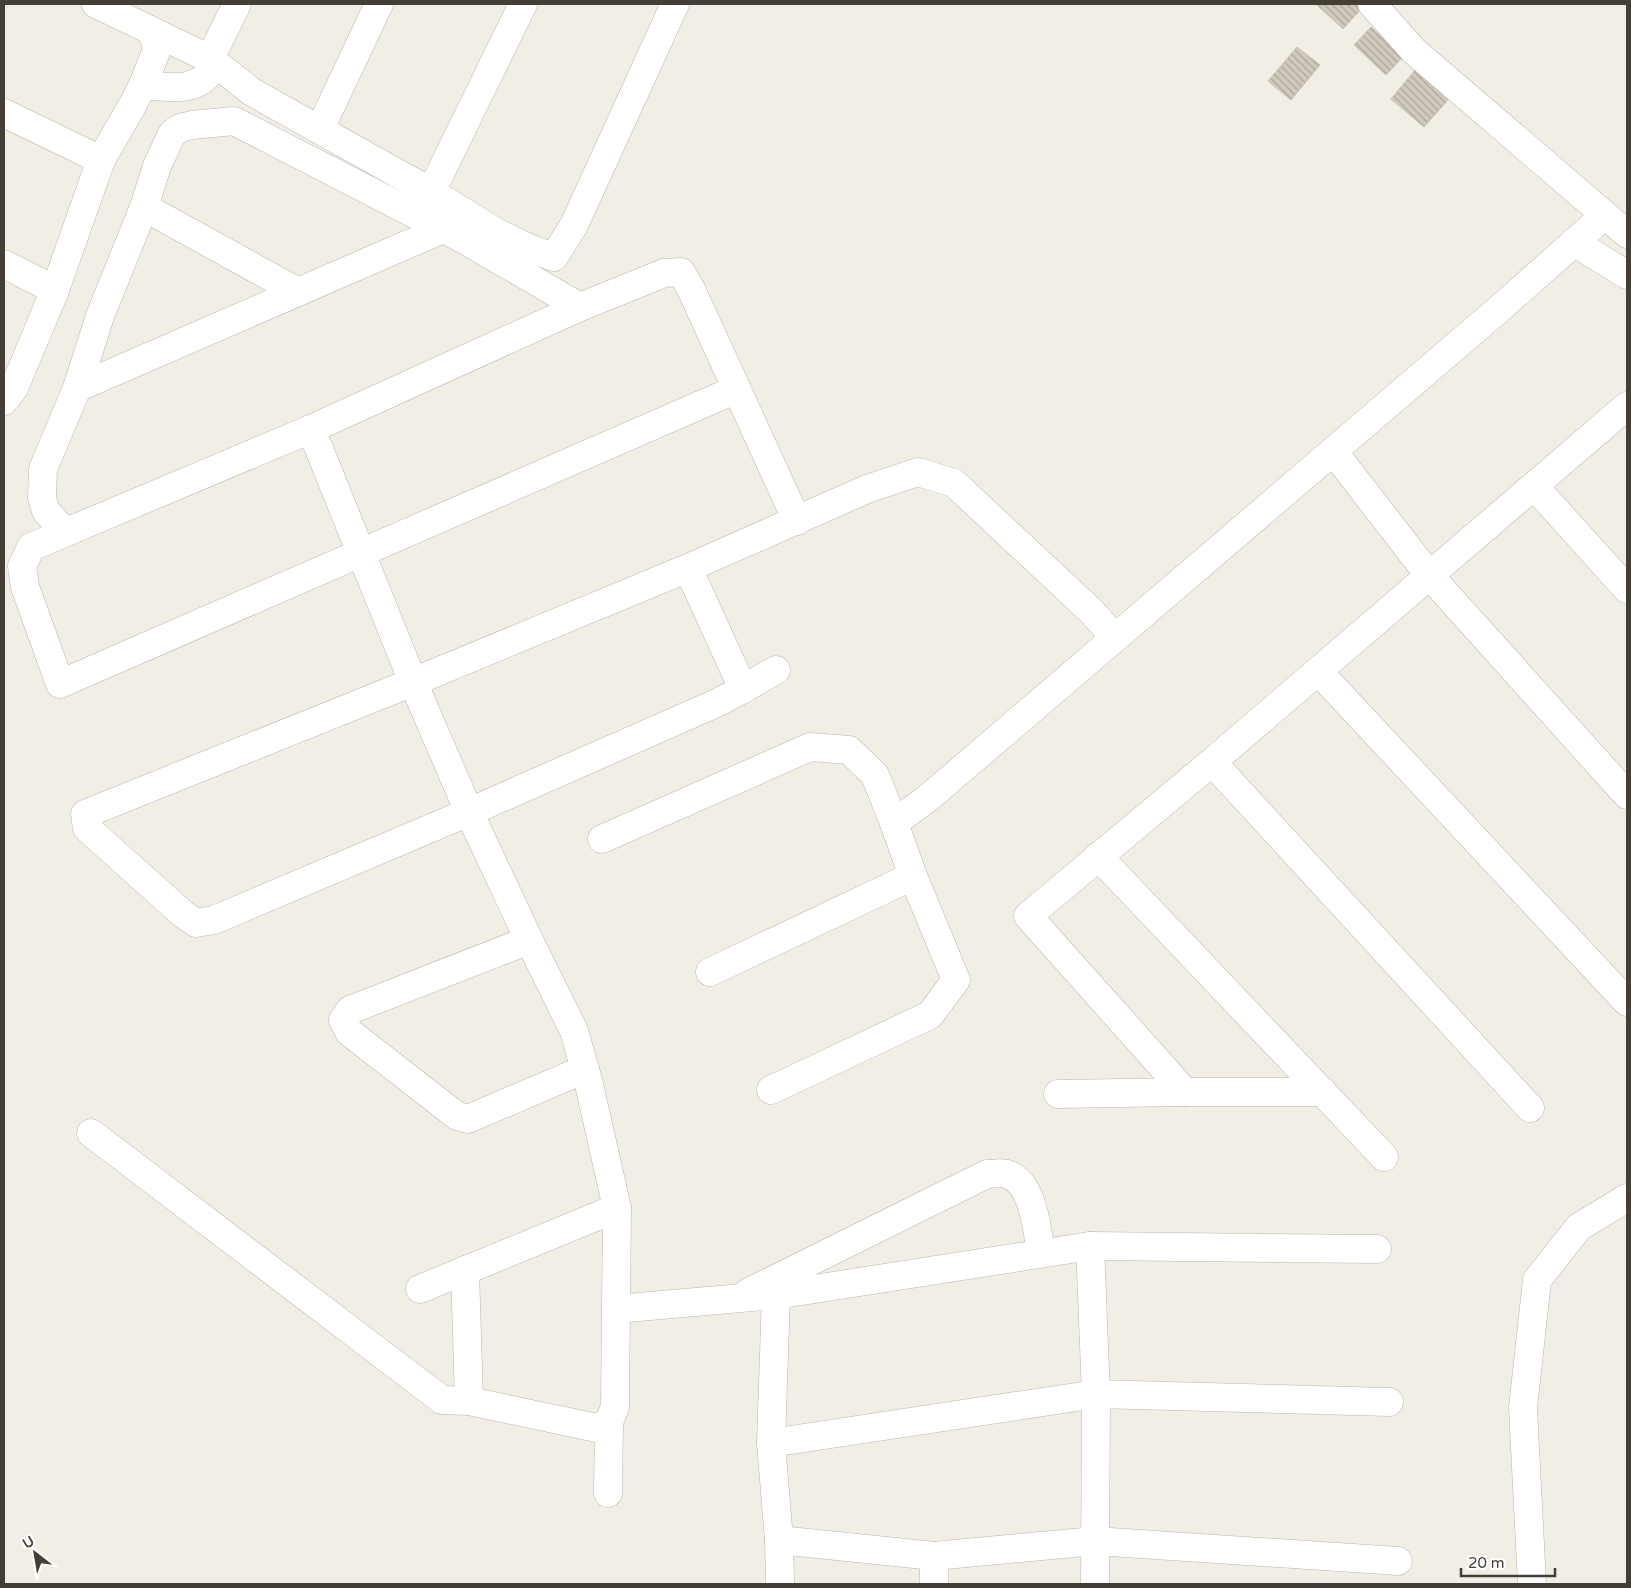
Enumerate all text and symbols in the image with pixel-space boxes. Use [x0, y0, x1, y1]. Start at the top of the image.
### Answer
north arrow [10, 1528, 60, 1578]
text: U [20, 1532, 37, 1552]
scale bar [1461, 1546, 1555, 1578]
text: 20 m [1468, 1554, 1505, 1572]

